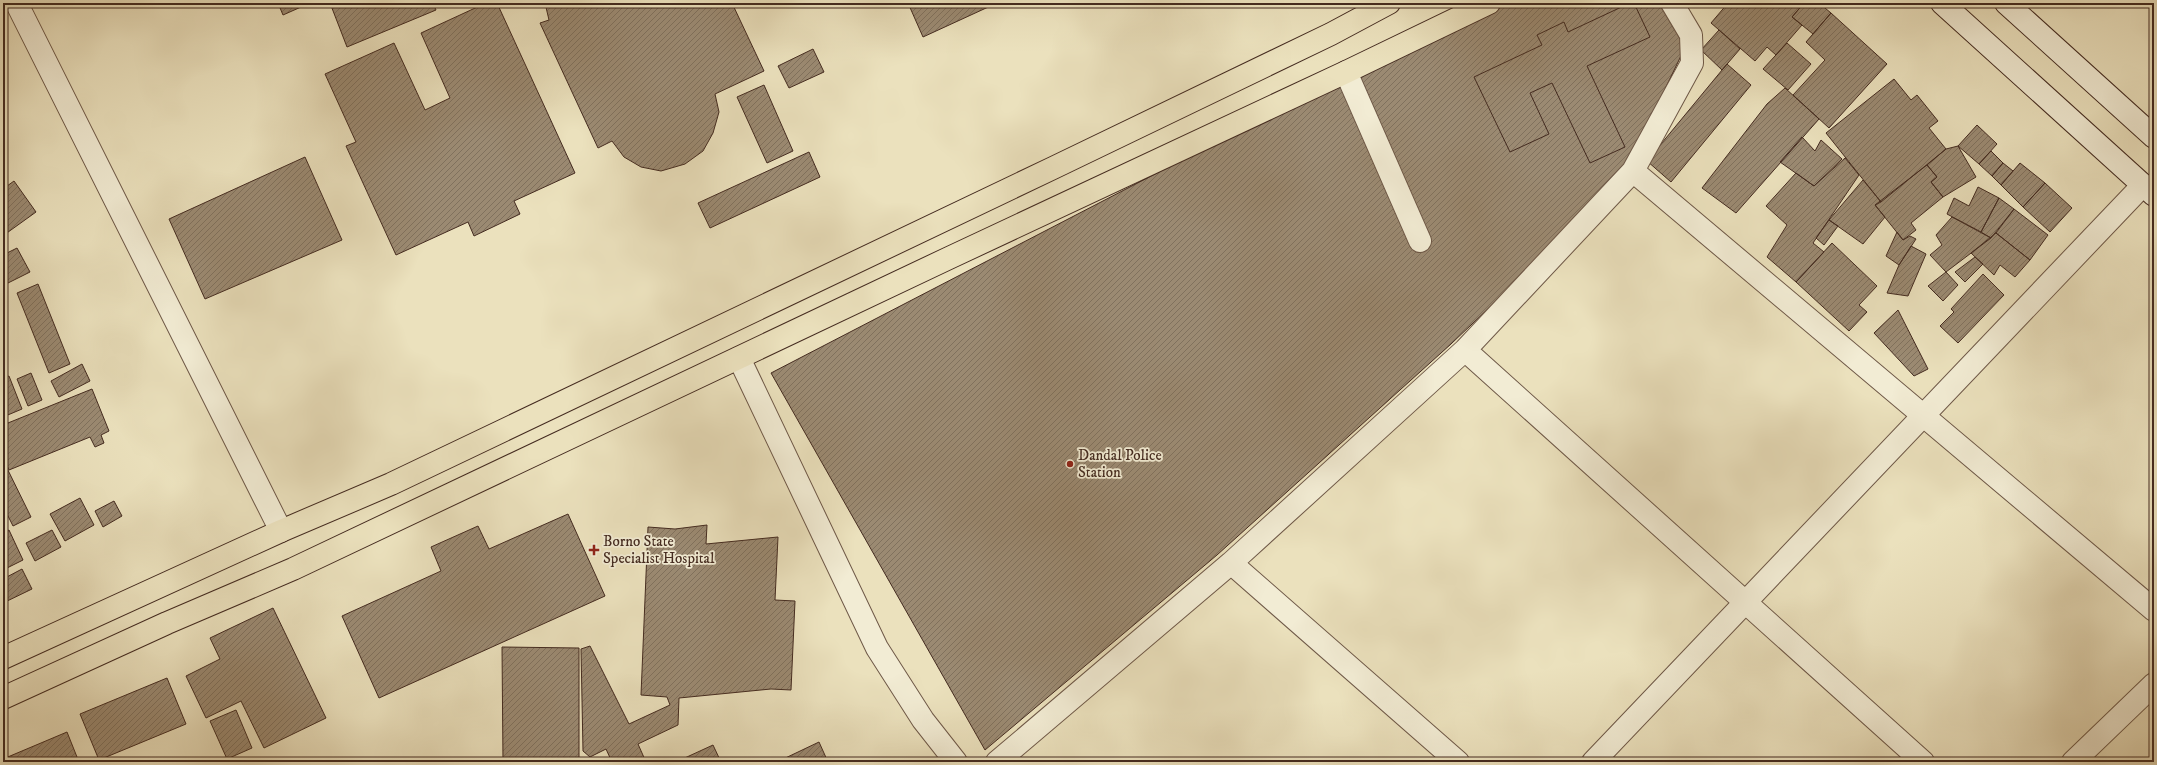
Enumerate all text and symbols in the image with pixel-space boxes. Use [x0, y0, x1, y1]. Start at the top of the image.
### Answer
place label: Dandal Police Station [1078, 446, 1162, 482]
marker: Dandal Police Station [1065, 459, 1075, 469]
place label: Borno State Specialist Hospital [603, 532, 715, 568]
marker: Borno State Specialist Hospital [588, 544, 600, 556]

